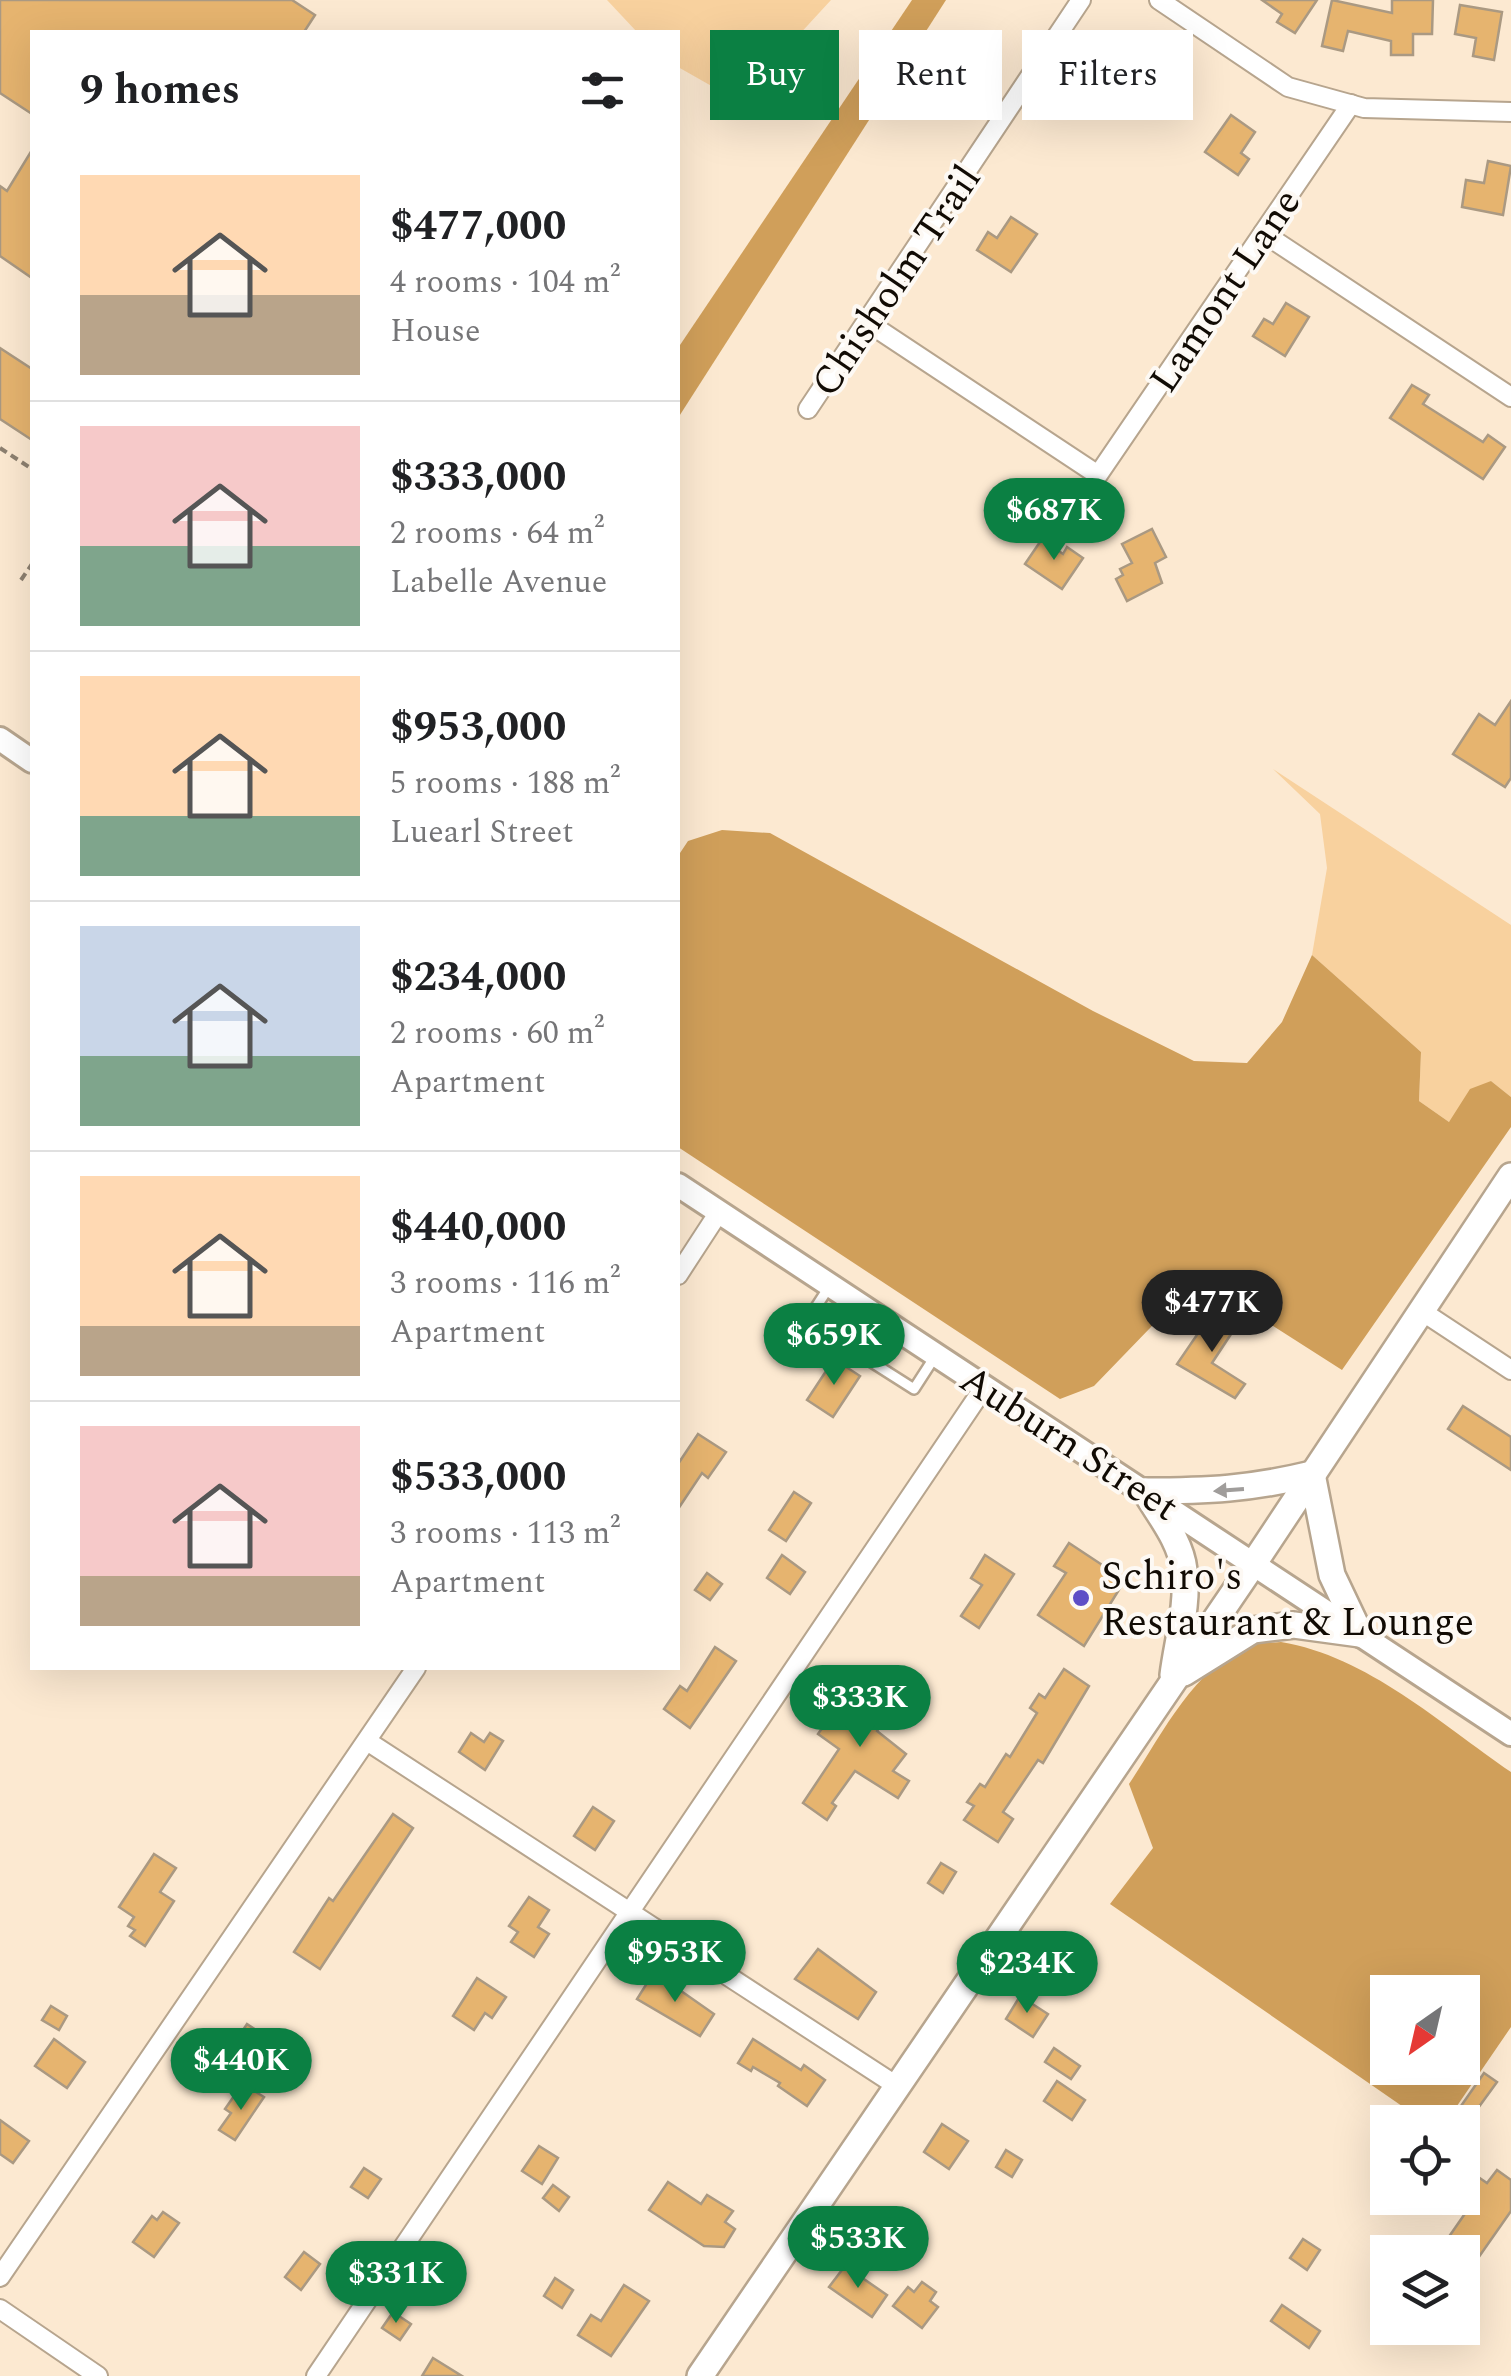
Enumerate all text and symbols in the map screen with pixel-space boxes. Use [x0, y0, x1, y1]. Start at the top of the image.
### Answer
chip: Buy [710, 30, 839, 120]
chip: Rent [859, 30, 1002, 120]
chip: Filters [1022, 30, 1193, 120]
text: 9 homes [80, 59, 240, 122]
icon: filters [575, 63, 630, 118]
street label: Chisholm Trail [797, 153, 998, 410]
street label: Lamont Lane [1135, 177, 1317, 406]
text: $477,000 [390, 195, 566, 258]
icon: home [160, 215, 280, 335]
text: 4 rooms · 104 m² [390, 258, 620, 307]
text: House [390, 307, 480, 356]
text: $333,000 [390, 446, 566, 509]
icon: home [160, 466, 280, 586]
pin: $687K [984, 478, 1124, 563]
text: $687K [1006, 486, 1102, 535]
text: 2 rooms · 64 m² [390, 509, 604, 558]
text: Labelle Avenue [390, 558, 607, 607]
text: $953,000 [390, 696, 566, 759]
icon: home [160, 716, 280, 836]
text: 5 rooms · 188 m² [390, 759, 620, 808]
text: Luearl Street [390, 808, 574, 857]
text: $234,000 [390, 946, 566, 1009]
icon: home [160, 966, 280, 1086]
text: 2 rooms · 60 m² [390, 1009, 604, 1058]
text: Apartment [390, 1058, 545, 1107]
text: $440,000 [390, 1196, 566, 1259]
icon: home [160, 1216, 280, 1336]
text: 3 rooms · 116 m² [390, 1259, 620, 1308]
pin: $477K [1142, 1270, 1282, 1355]
text: $477K [1164, 1278, 1260, 1327]
pin: $659K [764, 1303, 904, 1388]
text: Apartment [390, 1308, 545, 1357]
text: $659K [786, 1311, 882, 1360]
street label: Auburn Street [947, 1350, 1190, 1538]
text: $533,000 [390, 1446, 566, 1509]
icon: home [160, 1466, 280, 1586]
one-way arrow [1213, 1482, 1245, 1498]
text: 3 rooms · 113 m² [390, 1509, 620, 1558]
place label: Schiro's Restaurant & Lounge [1101, 1547, 1474, 1654]
text: Apartment [390, 1558, 545, 1607]
marker: Schiro's Restaurant & Lounge [1070, 1587, 1092, 1609]
pin: $333K [790, 1665, 930, 1750]
text: $333K [812, 1673, 908, 1722]
pin: $953K [605, 1920, 745, 2005]
text: $953K [627, 1928, 723, 1977]
pin: $234K [957, 1931, 1097, 2016]
text: $234K [979, 1939, 1075, 1988]
north arrow [1370, 1975, 1480, 2085]
map controls [1370, 1975, 1480, 2345]
pin: $440K [171, 2028, 311, 2113]
text: $440K [193, 2036, 289, 2085]
button: locate [1370, 2105, 1480, 2215]
pin: $533K [788, 2206, 928, 2291]
text: $533K [810, 2214, 906, 2263]
button: layers [1370, 2235, 1480, 2345]
pin: $331K [326, 2241, 466, 2326]
text: $331K [348, 2249, 444, 2298]

